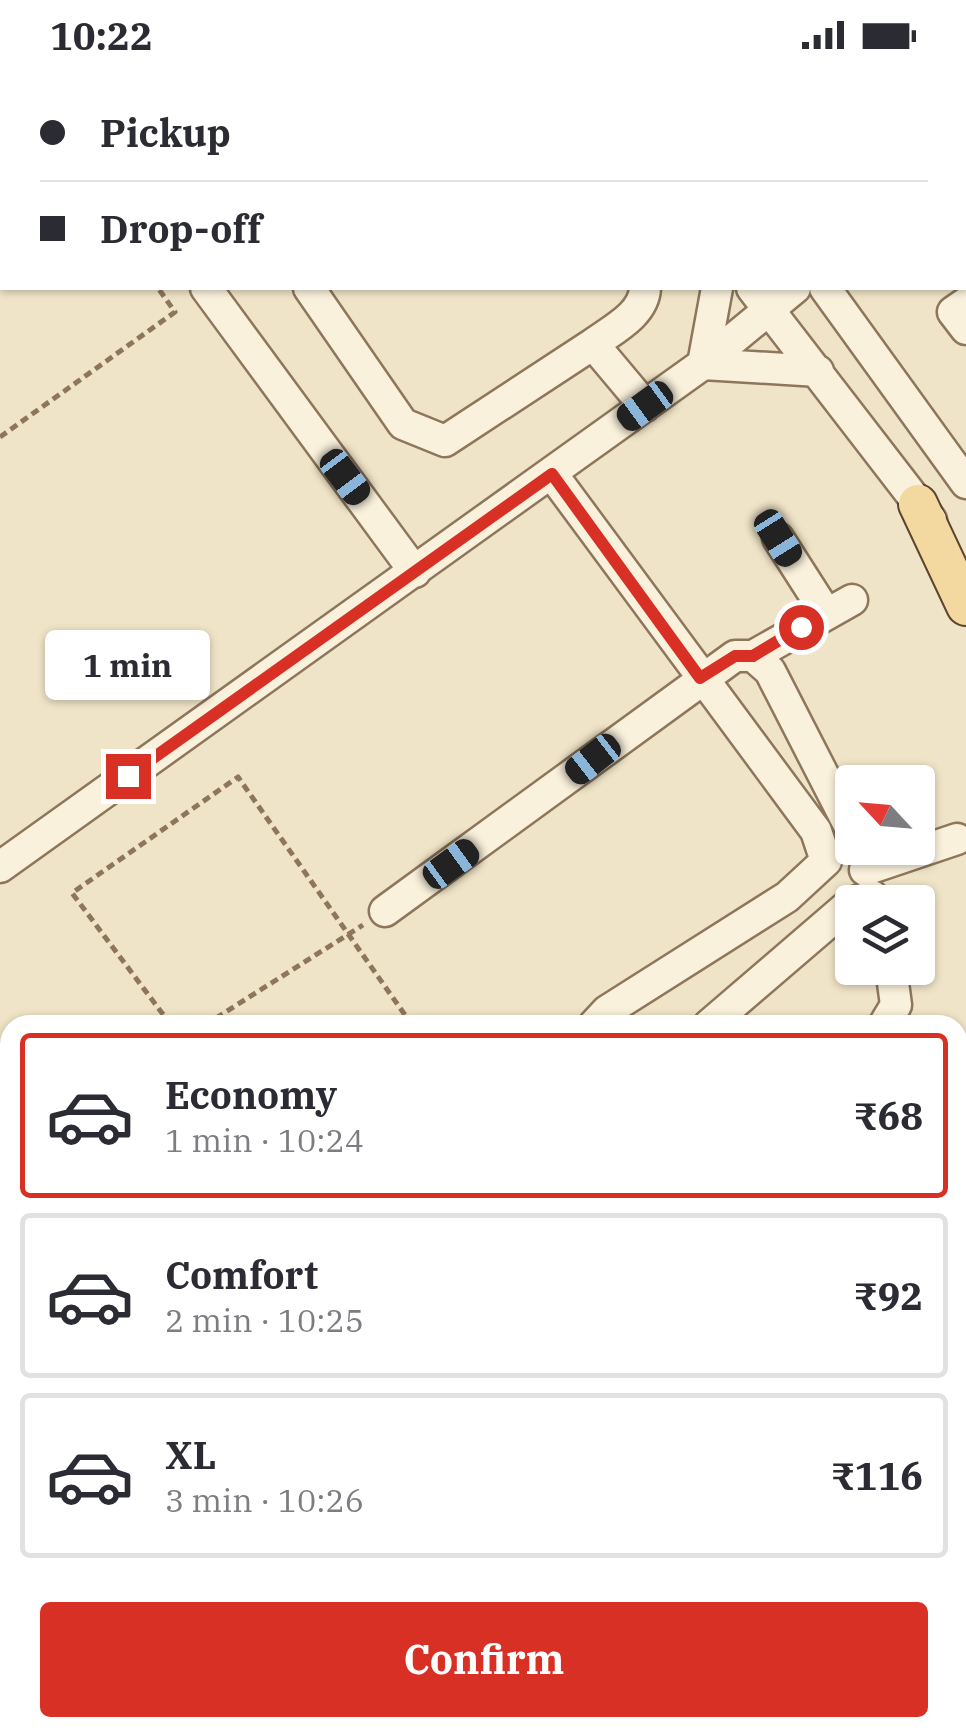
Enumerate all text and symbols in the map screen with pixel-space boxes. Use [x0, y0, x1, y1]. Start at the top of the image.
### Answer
text: 10:22 [50, 11, 153, 60]
text: Pickup [100, 108, 231, 157]
text: Drop-off [100, 204, 262, 253]
car [612, 376, 678, 436]
car [315, 444, 375, 510]
car [749, 505, 807, 571]
route start [779, 605, 824, 650]
callout: 1 min [46, 631, 210, 701]
text: 1 min [83, 644, 172, 686]
car [560, 729, 626, 789]
route end [106, 754, 151, 799]
north arrow [835, 765, 935, 865]
map controls [835, 765, 935, 985]
car [418, 834, 484, 894]
button: layers [835, 885, 935, 985]
text: Economy [165, 1070, 337, 1119]
icon: car [45, 1071, 135, 1161]
text: ₹68 [853, 1091, 923, 1140]
text: 1 min · 10:24 [165, 1119, 364, 1161]
text: Comfort [165, 1250, 318, 1299]
icon: car [45, 1251, 135, 1341]
text: ₹92 [853, 1271, 923, 1320]
text: 2 min · 10:25 [165, 1299, 364, 1341]
text: XL [165, 1430, 216, 1479]
icon: car [45, 1431, 135, 1521]
text: ₹116 [830, 1451, 923, 1500]
text: 3 min · 10:26 [165, 1479, 364, 1521]
button: Confirm [40, 1602, 928, 1717]

